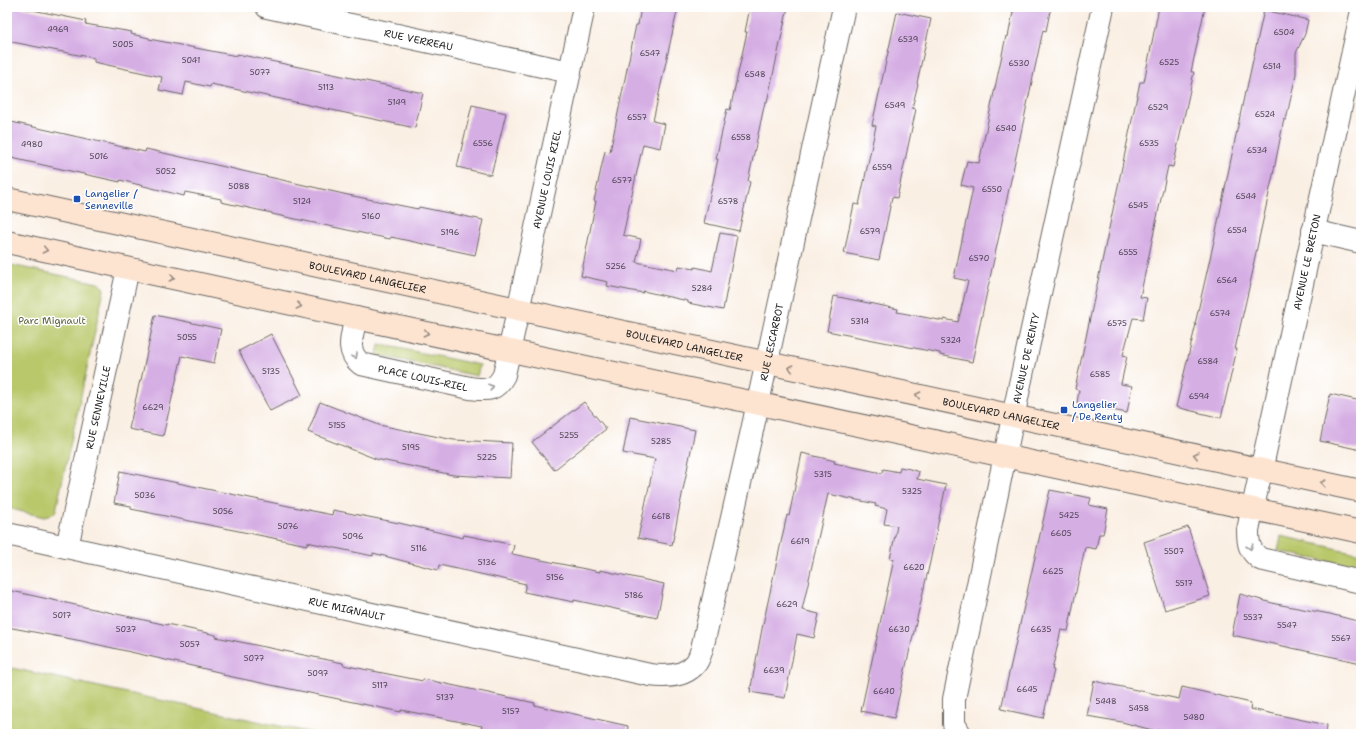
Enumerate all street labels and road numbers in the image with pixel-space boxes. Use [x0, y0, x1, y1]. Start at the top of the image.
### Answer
street label: RUE VERREAU [383, 26, 454, 53]
street label: AVENUE LOUIS RIEL [530, 128, 564, 230]
street label: AVENUE LE BRETON [1290, 213, 1324, 311]
street label: BOULEVARD LANGELIER [308, 258, 427, 296]
street label: RUE LESCARBOT [756, 302, 786, 382]
street label: AVENUE DE RENTY [1010, 311, 1042, 405]
street label: BOULEVARD LANGELIER [625, 326, 744, 364]
street label: PLACE LOUIS-RIEL [377, 361, 470, 394]
street label: RUE SENNEVILLE [82, 364, 113, 450]
street label: BOULEVARD LANGELIER [942, 394, 1061, 432]
street label: RUE MIGNAULT [308, 594, 386, 623]

